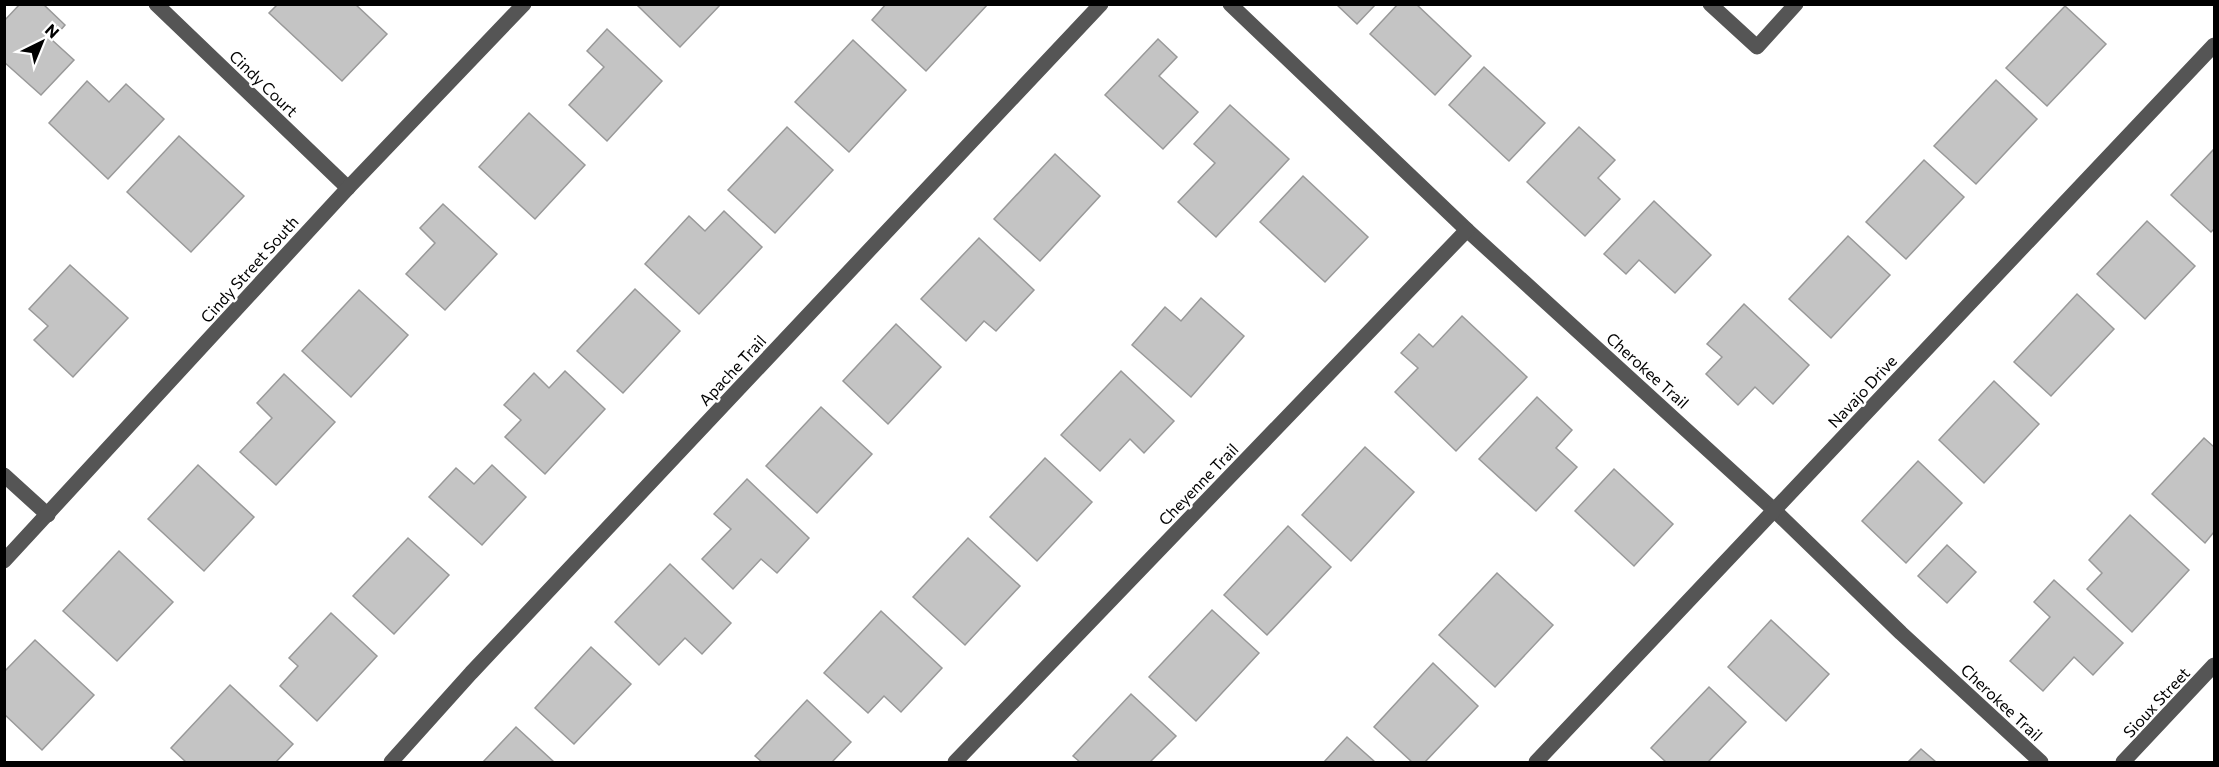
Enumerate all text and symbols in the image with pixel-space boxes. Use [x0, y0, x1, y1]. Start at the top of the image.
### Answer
north arrow [12, 12, 72, 72]
text: N [42, 20, 63, 42]
street label: Cindy Court [226, 46, 302, 120]
street label: Cindy Street South [196, 212, 302, 326]
street label: Cherokee Trail [1603, 328, 1693, 412]
street label: Apache Trail [695, 331, 769, 409]
street label: Navajo Drive [1824, 351, 1900, 431]
street label: Cheyenne Trail [1154, 439, 1242, 529]
street label: Cherokee Trail [1957, 660, 2047, 744]
street label: Sioux Street [2119, 663, 2194, 741]

